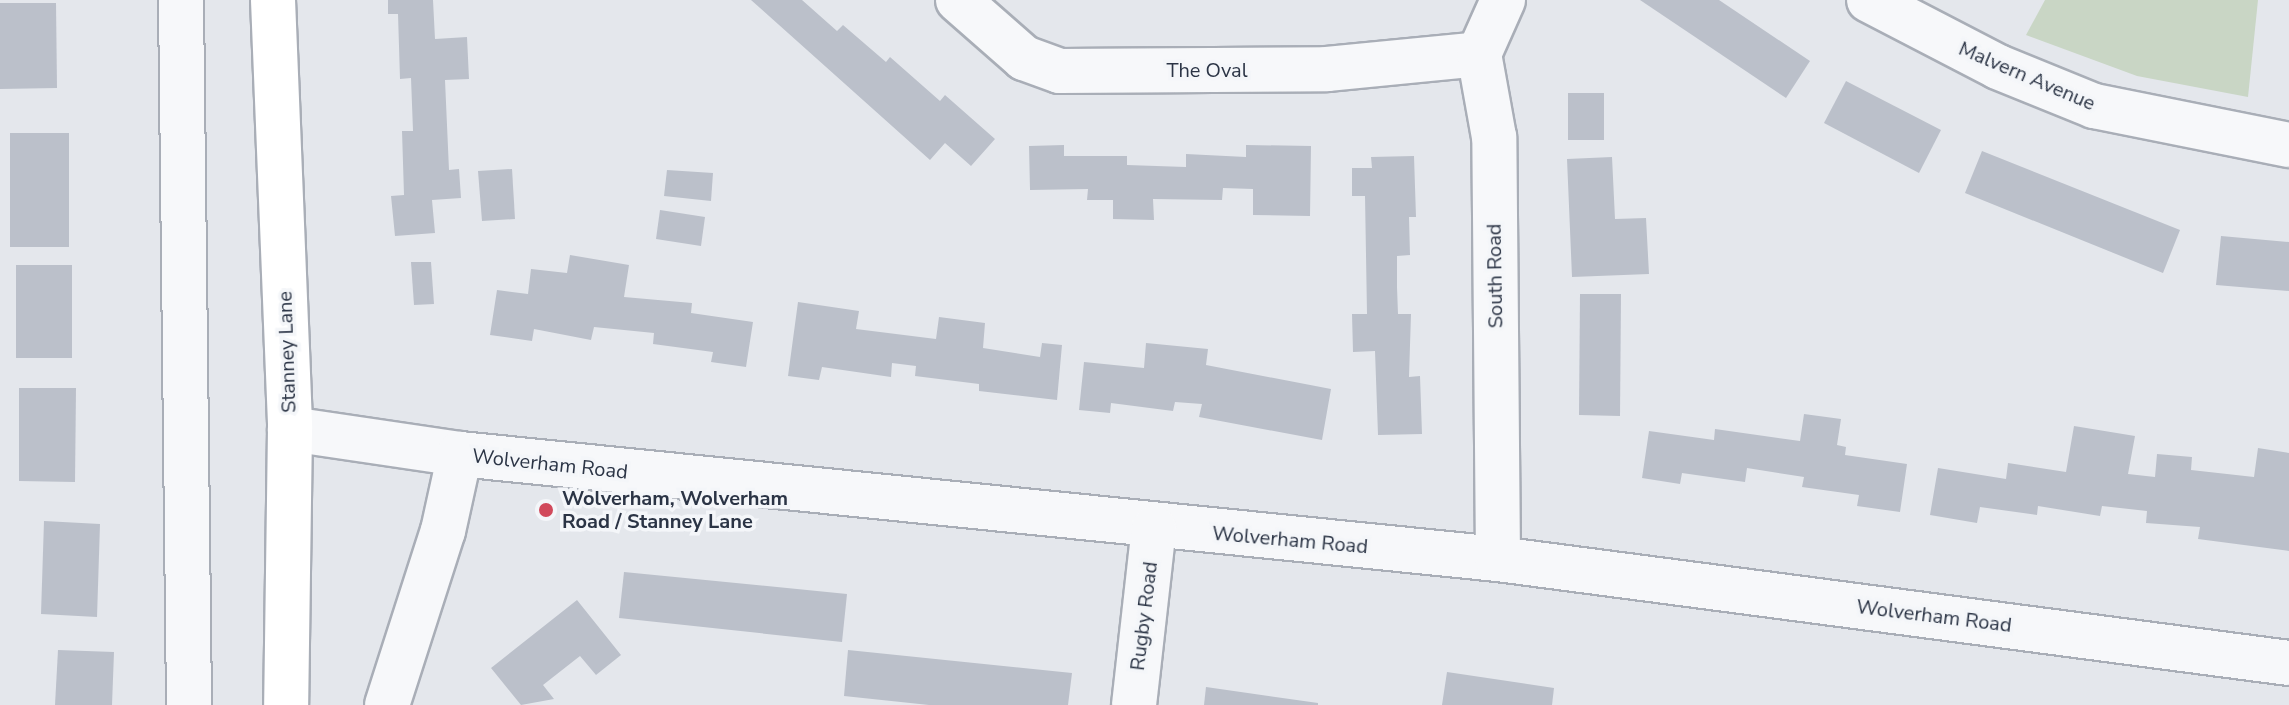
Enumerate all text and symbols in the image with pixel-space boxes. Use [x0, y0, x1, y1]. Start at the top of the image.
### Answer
street label: Malvern Avenue [1955, 36, 2099, 116]
street label: The Oval [1166, 58, 1248, 82]
street label: South Road [1482, 223, 1508, 329]
street label: Stanney Lane [273, 291, 301, 413]
street label: Wolverham Road [471, 444, 629, 484]
place label: Wolverham, Wolverham Road / Stanney Lane [562, 486, 788, 533]
marker: Wolverham, Wolverham Road / Stanney Lane [537, 501, 555, 519]
street label: Wolverham Road [1211, 521, 1369, 559]
street label: Rugby Road [1125, 560, 1163, 672]
street label: Wolverham Road [1855, 595, 2013, 637]

